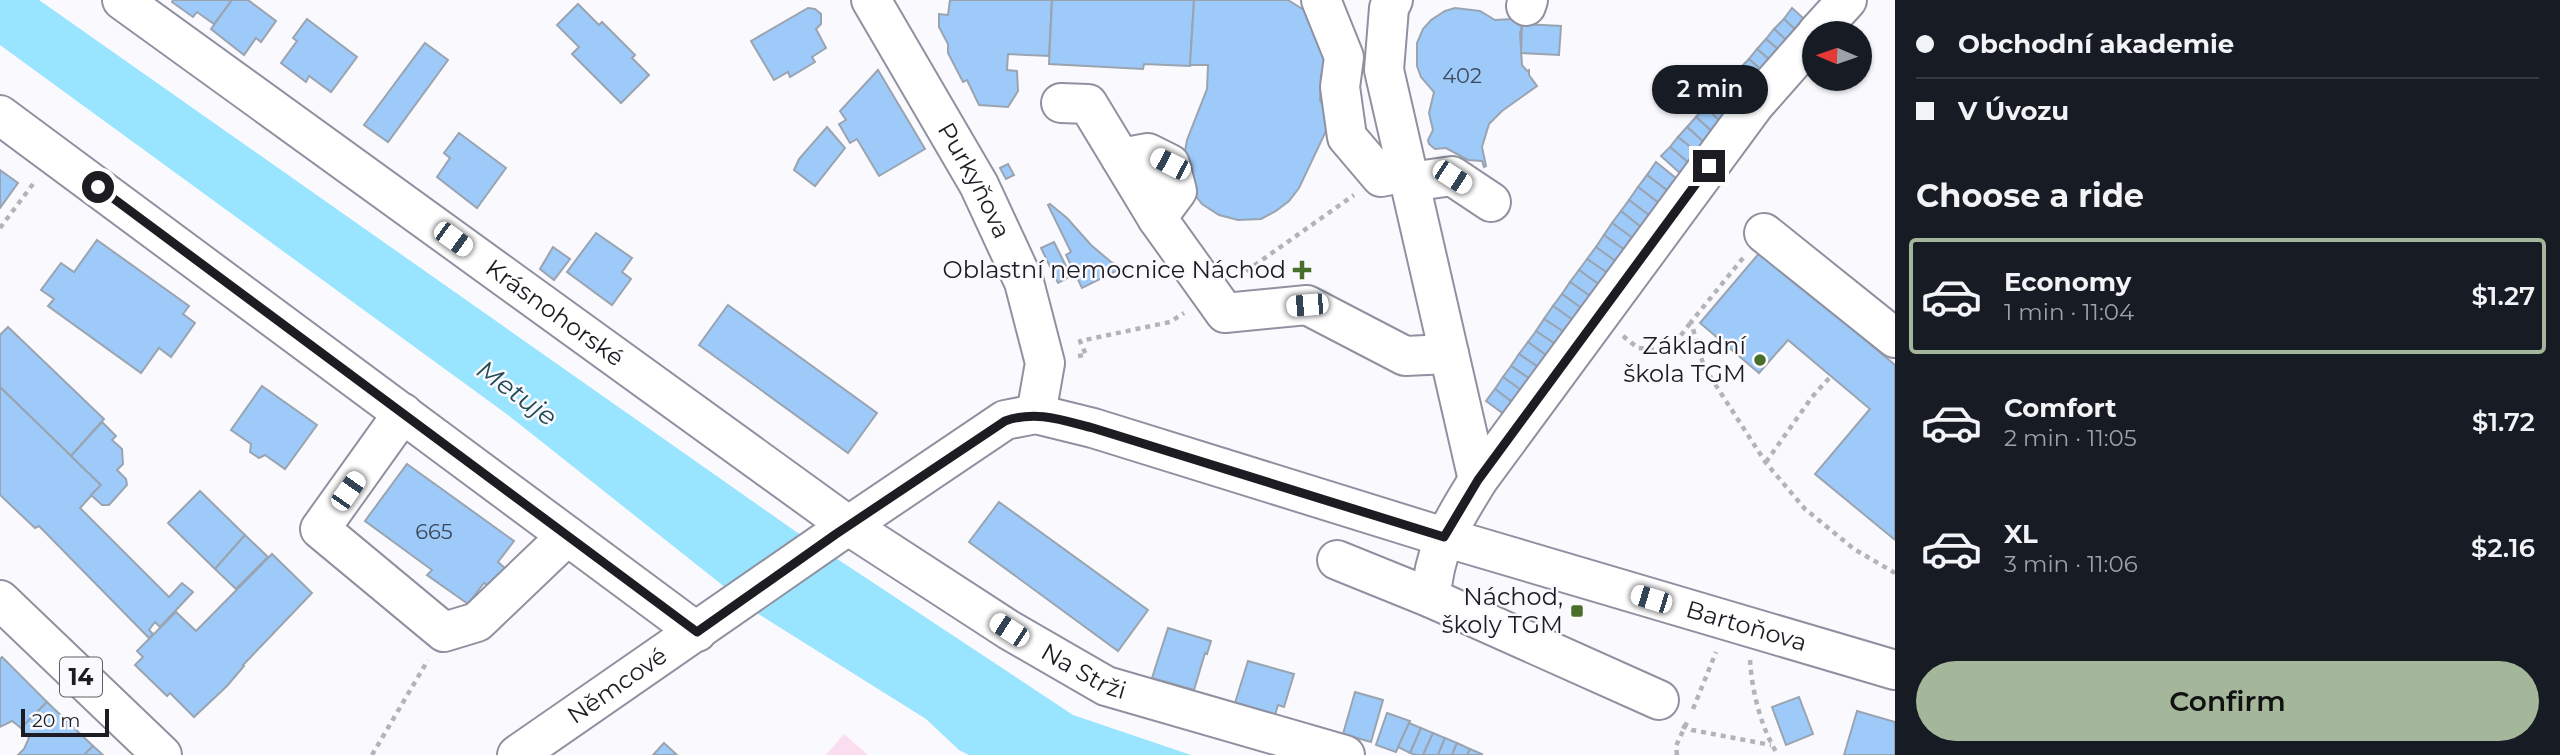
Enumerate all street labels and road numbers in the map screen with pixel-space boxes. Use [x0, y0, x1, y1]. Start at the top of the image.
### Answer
street label: Purkyňova [932, 117, 1017, 243]
street label: Krásnohorské [480, 253, 630, 372]
street label: Bartoňova [1683, 594, 1810, 657]
street label: Na Strži [1036, 637, 1130, 705]
street label: Němcové [562, 641, 672, 730]
road number: 14 [60, 657, 102, 696]

